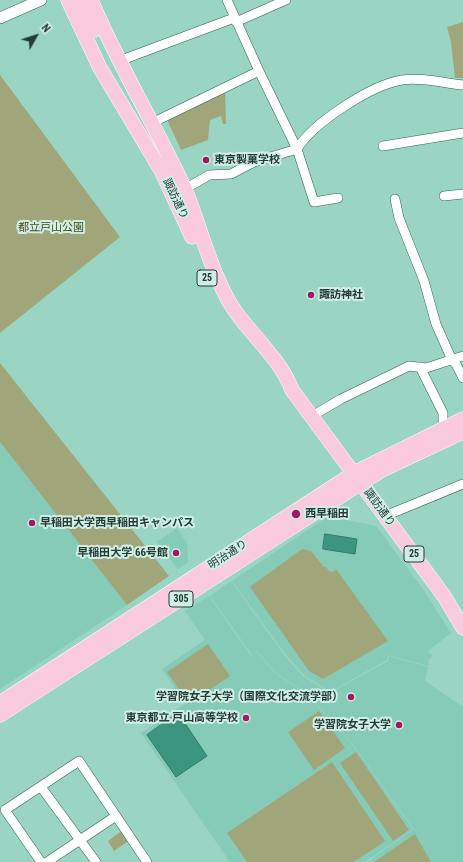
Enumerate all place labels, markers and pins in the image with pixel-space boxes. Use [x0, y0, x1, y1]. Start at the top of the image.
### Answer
place label: 東京製菓学校 [214, 153, 280, 167]
marker: 東京製菓学校 [201, 155, 211, 165]
place label: 諏訪神社 [319, 288, 363, 302]
marker: 諏訪神社 [306, 290, 316, 300]
place label: 西早稲田 [305, 507, 349, 521]
marker: 西早稲田 [290, 508, 302, 520]
place label: 早稲田大学西早稲田キャンパス [40, 516, 194, 530]
marker: 早稲田大学西早稲田キャンパス [27, 518, 37, 528]
place label: 早稲田大学 66号館 [77, 546, 168, 560]
marker: 早稲田大学 66号館 [171, 548, 181, 558]
place label: 学習院女子大学（国際文化交流学部） [156, 690, 343, 704]
marker: 学習院女子大学（国際文化交流学部） [346, 692, 356, 702]
place label: 東京都立 戸山高等学校 [125, 711, 238, 725]
marker: 東京都立 戸山高等学校 [241, 713, 251, 723]
place label: 学習院女子大学 [314, 718, 391, 732]
marker: 学習院女子大学 [394, 720, 404, 730]

